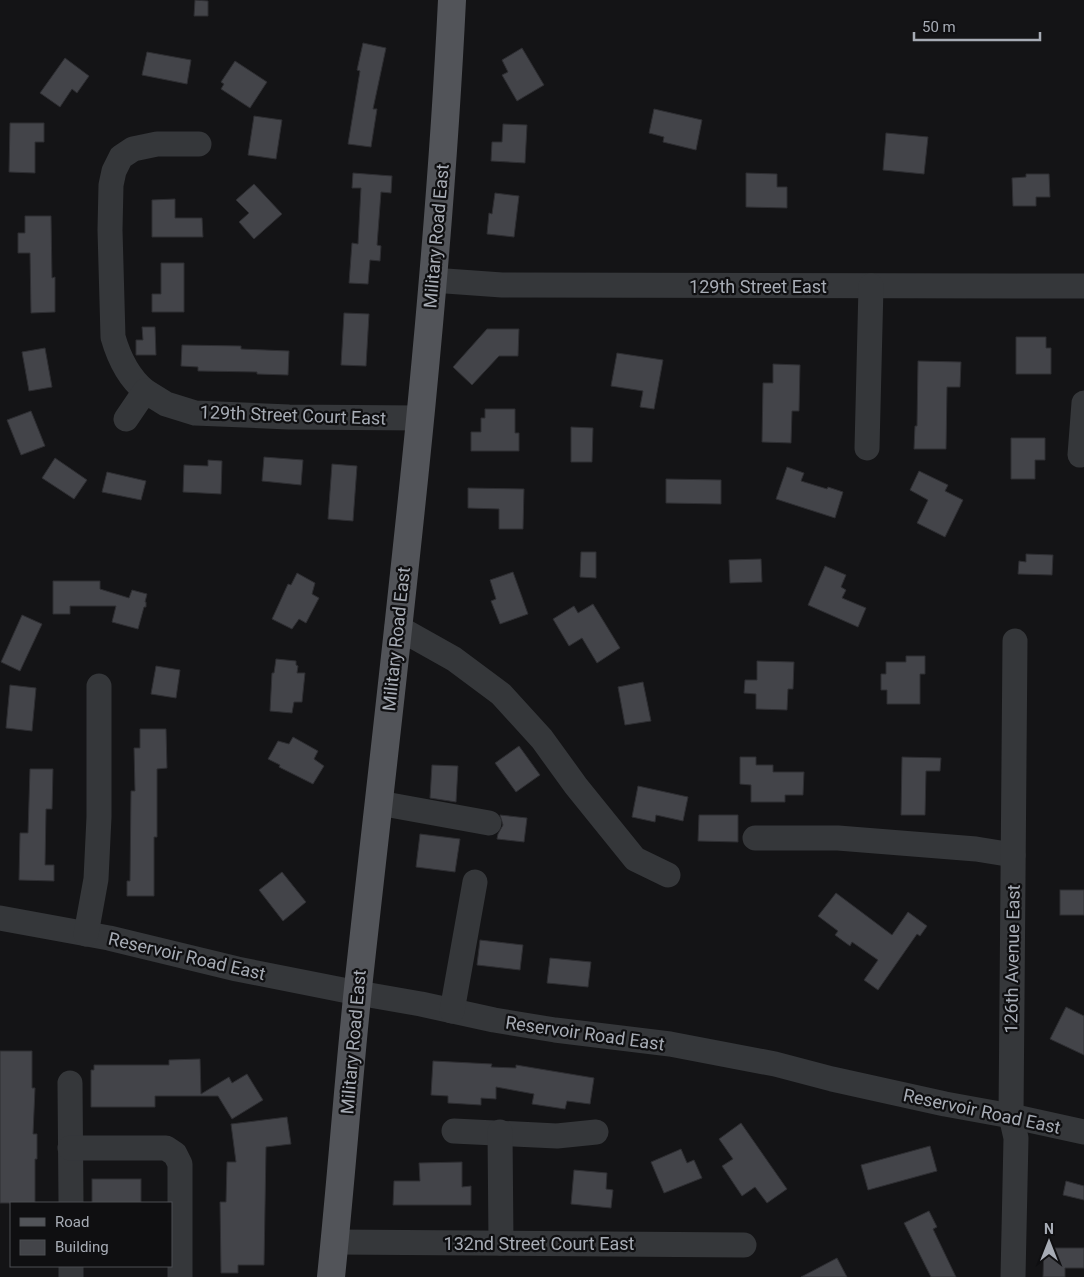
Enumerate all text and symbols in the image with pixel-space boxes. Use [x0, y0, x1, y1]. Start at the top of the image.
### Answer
scale bar [914, 10, 1040, 42]
text: 50 m [922, 18, 956, 36]
street label: Military Road East [419, 163, 453, 309]
street label: 129th Street East [689, 276, 827, 297]
street label: 129th Street Court East [199, 401, 387, 429]
street label: Military Road East [378, 566, 414, 712]
street label: 126th Avenue East [1000, 884, 1024, 1034]
street label: Reservoir Road East [106, 928, 268, 984]
street label: Military Road East [336, 969, 370, 1115]
street label: Reservoir Road East [504, 1011, 666, 1055]
street label: Reservoir Road East [901, 1084, 1063, 1138]
legend [10, 1202, 172, 1267]
text: Road [55, 1213, 89, 1231]
north arrow [1024, 1217, 1074, 1267]
text: N [1044, 1221, 1054, 1237]
street label: 132nd Street Court East [444, 1233, 635, 1254]
text: Building [55, 1238, 109, 1256]

